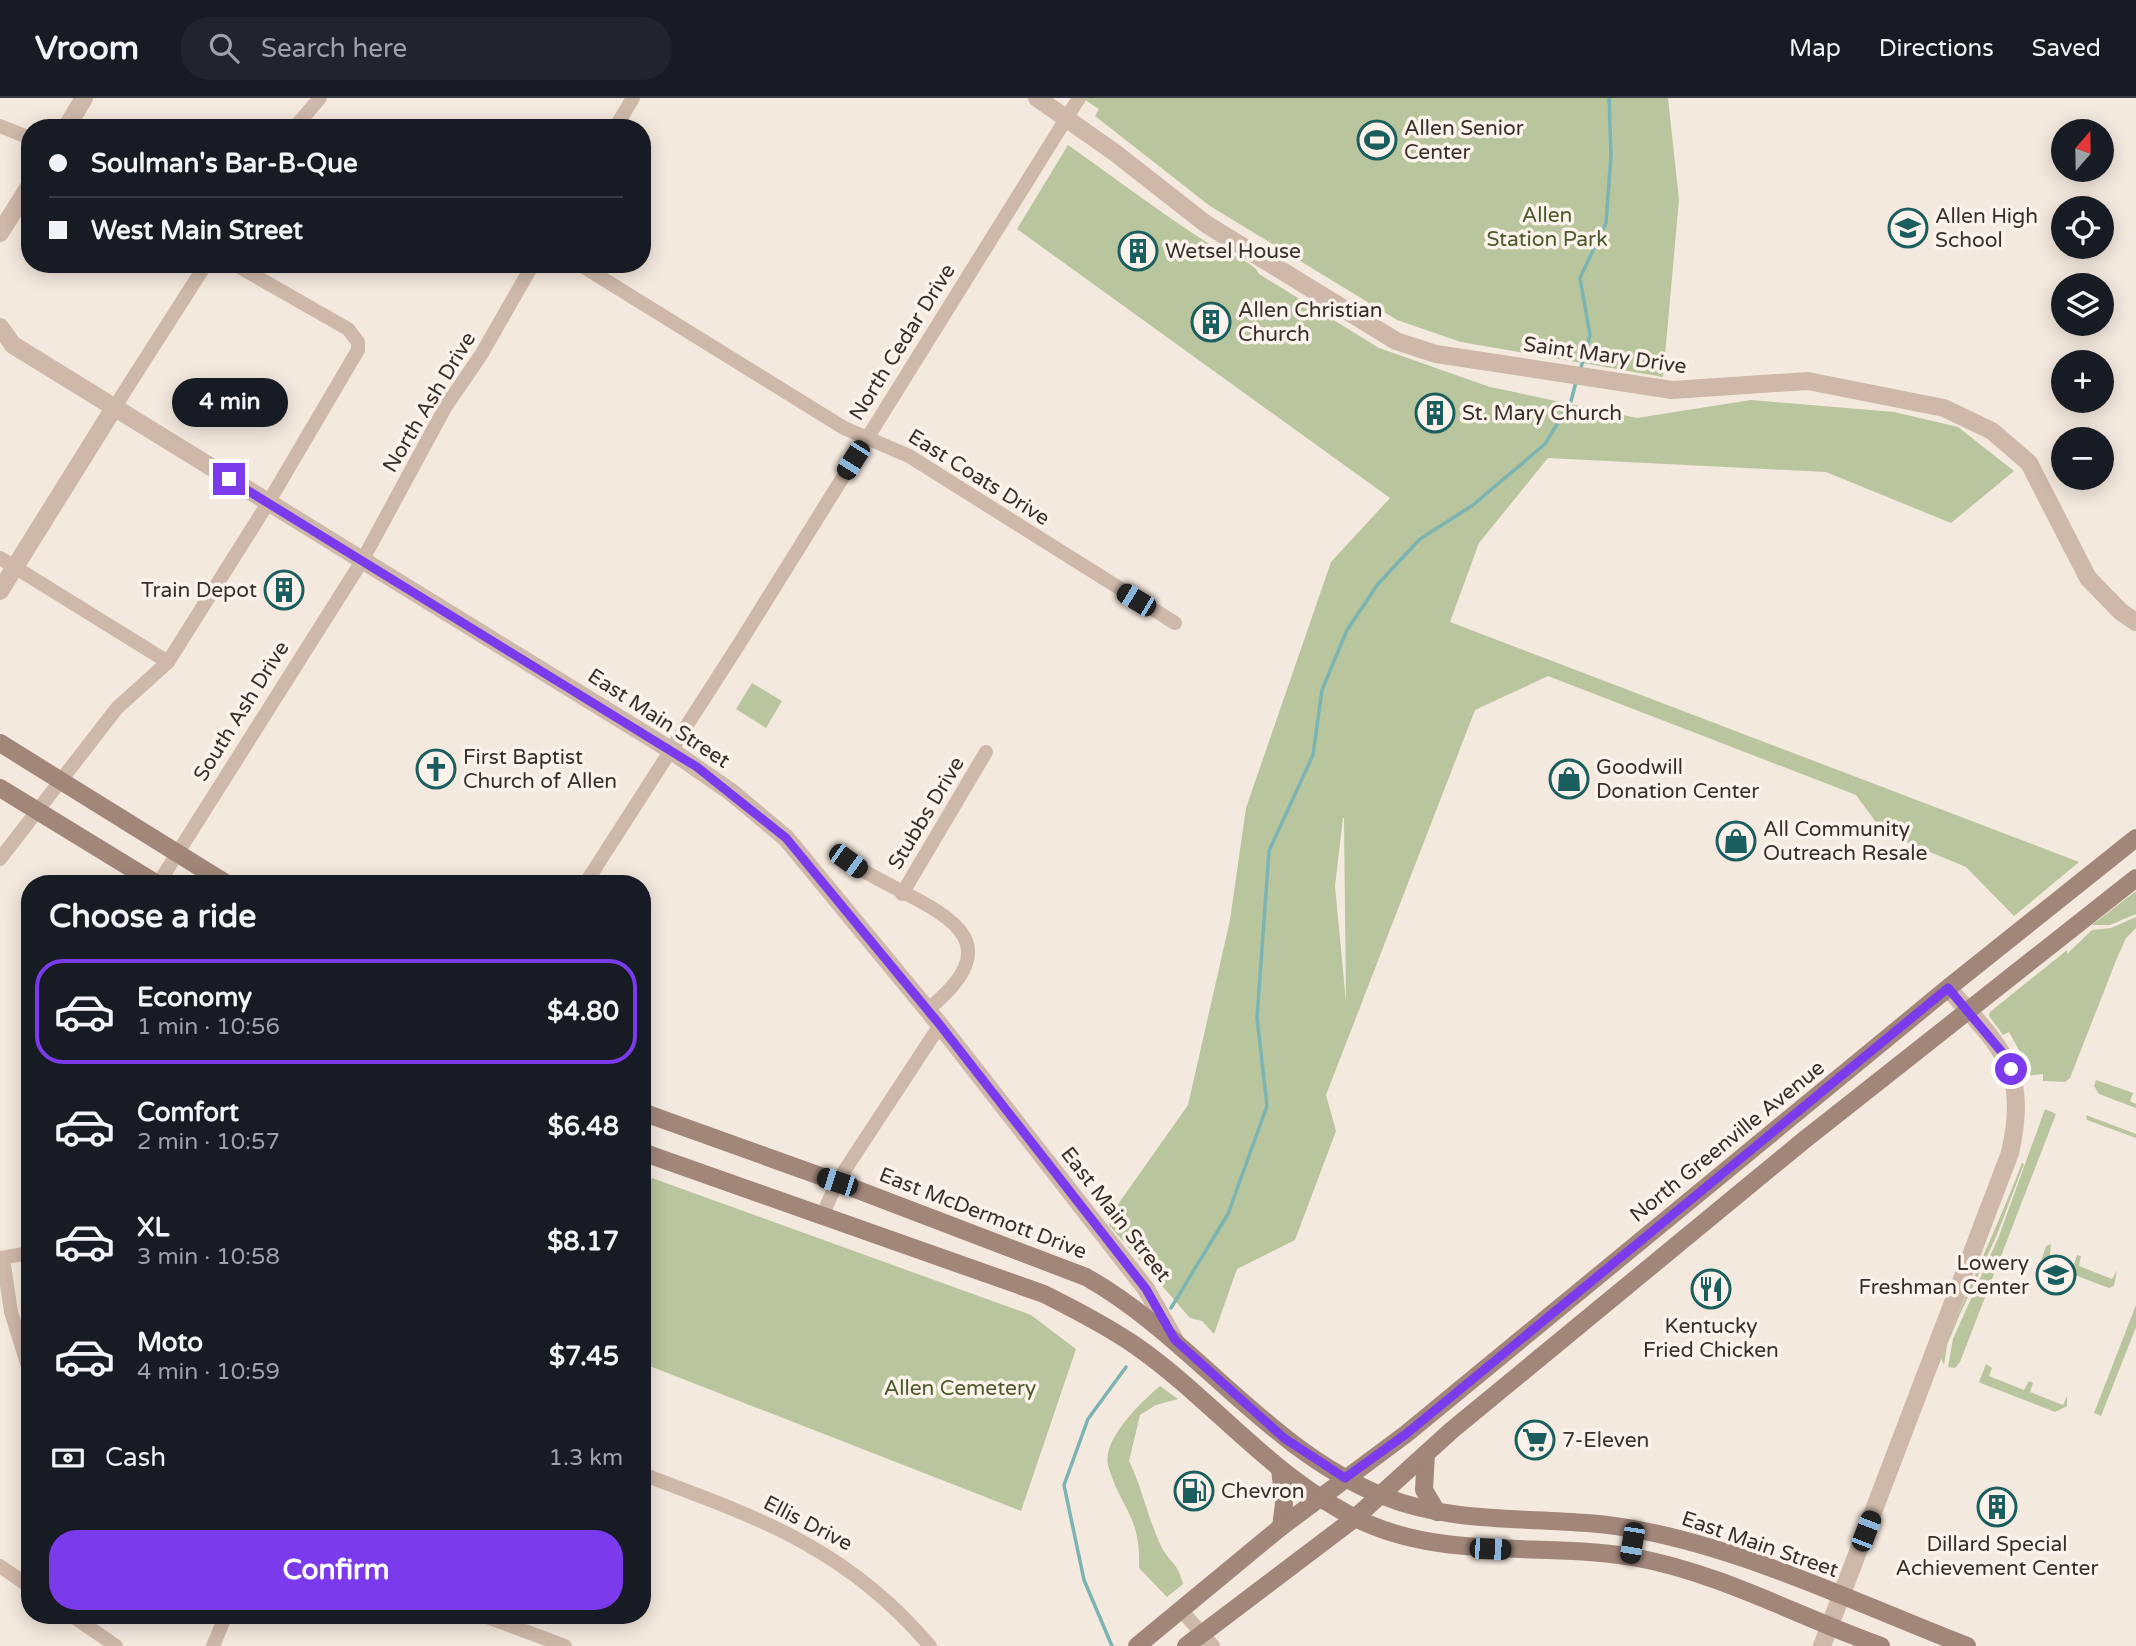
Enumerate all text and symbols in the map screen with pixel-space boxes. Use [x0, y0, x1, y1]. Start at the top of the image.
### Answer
search box [181, 17, 671, 80]
text: Vroom [35, 29, 139, 68]
icon: search [205, 29, 243, 67]
text: Search here [261, 33, 407, 64]
text: Map [1789, 34, 1841, 63]
text: Directions [1879, 34, 1994, 63]
text: Saved [2032, 34, 2101, 63]
place label: Allen Senior Center [1404, 116, 1524, 165]
sports icon: Allen Senior Center [1356, 119, 1398, 161]
north arrow [2051, 119, 2114, 182]
map controls [2051, 119, 2114, 490]
text: Soulman's Bar-B-Que [91, 148, 358, 179]
button: locate [2051, 196, 2114, 259]
park label: Allen Station Park [1486, 203, 1608, 252]
place label: Allen High School [1935, 204, 2038, 253]
school or university icon: Allen High School [1887, 207, 1929, 249]
text: West Main Street [91, 215, 303, 246]
building icon: Wetsel House [1117, 230, 1159, 272]
place label: Wetsel House [1165, 239, 1301, 264]
street label: North Cedar Drive [844, 259, 961, 425]
button: layers [2051, 273, 2114, 336]
place label: Allen Christian Church [1238, 298, 1383, 347]
building icon: Allen Christian Church [1190, 301, 1232, 343]
street label: North Ash Drive [378, 327, 481, 477]
street label: Saint Mary Drive [1522, 332, 1688, 379]
button: + [2051, 350, 2114, 413]
callout: 4 min [171, 378, 287, 426]
text: 4 min [199, 388, 261, 416]
building icon: St. Mary Church [1414, 392, 1456, 434]
place label: St. Mary Church [1462, 401, 1622, 426]
street label: East Coats Drive [903, 424, 1054, 531]
button: − [2051, 427, 2114, 490]
car [833, 437, 874, 483]
route end [213, 463, 245, 495]
building icon: Train Depot [263, 569, 305, 611]
place label: Train Depot [141, 578, 257, 603]
car [1113, 580, 1160, 620]
street label: South Ash Drive [188, 636, 295, 786]
street label: East Main Street [583, 663, 734, 774]
place label: First Baptist Church of Allen [463, 745, 617, 794]
church icon: First Baptist Church of Allen [415, 748, 457, 790]
street label: Stubbs Drive [883, 752, 970, 874]
place label: Goodwill Donation Center [1596, 755, 1759, 804]
shop icon: Goodwill Donation Center [1548, 758, 1590, 800]
place label: All Community Outreach Resale [1763, 817, 1928, 866]
shop icon: All Community Outreach Resale [1715, 820, 1757, 862]
car [825, 840, 872, 882]
text: Choose a ride [49, 898, 256, 936]
icon: car [53, 980, 116, 1043]
text: Economy [137, 982, 252, 1013]
text: $4.80 [547, 996, 619, 1027]
text: 1 min · 10:56 [137, 1013, 280, 1041]
route start [1995, 1053, 2027, 1085]
street label: North Greenville Avenue [1625, 1055, 1830, 1228]
icon: car [53, 1095, 116, 1158]
text: Comfort [137, 1097, 239, 1128]
text: $6.48 [548, 1111, 619, 1142]
text: 2 min · 10:57 [137, 1128, 280, 1156]
street label: East Main Street [1055, 1142, 1176, 1287]
street label: East McDermott Drive [876, 1162, 1090, 1265]
car [814, 1166, 861, 1198]
icon: car [53, 1210, 116, 1273]
text: XL [137, 1212, 169, 1243]
text: $8.17 [547, 1226, 619, 1257]
text: 3 min · 10:58 [137, 1243, 280, 1271]
place label: Lowery Freshman Center [1859, 1251, 2029, 1300]
school or university icon: Lowery Freshman Center [2035, 1254, 2077, 1296]
restaurant icon: Kentucky Fried Chicken [1690, 1268, 1732, 1310]
place label: Kentucky Fried Chicken [1643, 1314, 1779, 1363]
icon: car [53, 1325, 116, 1388]
text: Moto [137, 1327, 203, 1358]
text: $7.45 [549, 1341, 619, 1372]
text: 4 min · 10:59 [137, 1358, 280, 1386]
park label: Allen Cemetery [884, 1376, 1036, 1401]
supermarket icon: 7-Eleven [1514, 1419, 1556, 1461]
place label: 7-Eleven [1562, 1428, 1649, 1453]
icon: cash [49, 1439, 87, 1477]
text: Cash [105, 1442, 166, 1473]
text: 1.3 km [549, 1444, 623, 1472]
fuel station icon: Chevron [1173, 1470, 1215, 1512]
place label: Chevron [1221, 1479, 1305, 1504]
building icon: Dillard Special Achievement Center [1976, 1486, 2018, 1528]
street label: Ellis Drive [759, 1490, 856, 1557]
street label: East Main Street [1678, 1506, 1841, 1583]
car [1849, 1508, 1884, 1554]
car [1619, 1521, 1646, 1565]
button: Confirm [49, 1530, 623, 1610]
place label: Dillard Special Achievement Center [1896, 1532, 2098, 1581]
car [1469, 1538, 1512, 1560]

